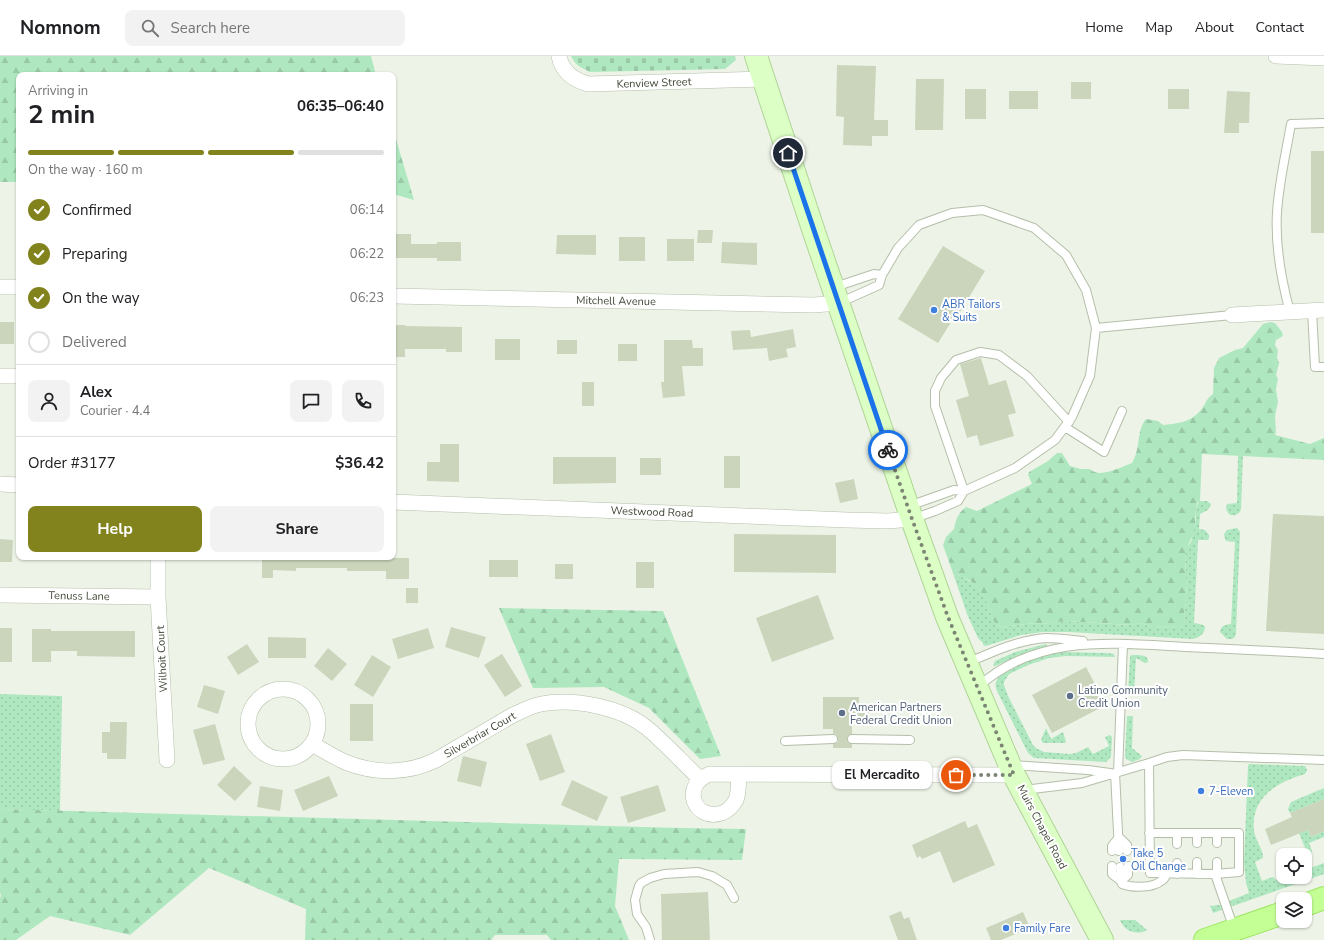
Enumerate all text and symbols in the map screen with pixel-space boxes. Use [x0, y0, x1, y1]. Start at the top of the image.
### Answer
search box [125, 10, 405, 46]
text: Nomnom [20, 15, 101, 41]
icon: search [139, 17, 161, 39]
text: Search here [171, 18, 250, 38]
text: Home [1085, 18, 1123, 37]
text: Map [1145, 18, 1173, 37]
text: About [1195, 18, 1234, 37]
text: Contact [1256, 18, 1304, 37]
street label: Kenview Street [616, 74, 692, 92]
text: Arriving in [28, 82, 88, 100]
text: 06:35–06:40 [297, 96, 384, 116]
text: 2 min [28, 97, 95, 132]
pin [771, 136, 805, 170]
icon: home [777, 142, 799, 164]
text: On the way · 160 m [28, 161, 143, 179]
icon: check [28, 199, 50, 221]
text: Confirmed [62, 200, 132, 220]
text: 06:14 [350, 201, 384, 219]
icon: check [28, 243, 50, 265]
text: Preparing [62, 244, 127, 264]
text: 06:22 [350, 245, 384, 263]
icon: check [28, 287, 50, 309]
text: On the way [62, 288, 140, 308]
text: 06:23 [350, 289, 384, 307]
street label: Mitchell Avenue [576, 293, 656, 309]
place label: ABR Tailors & Suits [942, 297, 1000, 325]
marker: ABR Tailors & Suits [929, 305, 939, 315]
text: Delivered [62, 332, 127, 352]
button: person [28, 380, 70, 422]
button: chat [290, 380, 332, 422]
button: phone [342, 380, 384, 422]
text: Alex [80, 382, 112, 402]
text: Courier · 4.4 [80, 402, 150, 420]
courier [868, 430, 908, 470]
icon: bike [877, 439, 899, 461]
text: Order #3177 [28, 453, 116, 473]
text: $36.42 [335, 453, 384, 473]
street label: Westwood Road [610, 503, 694, 521]
button: Help [28, 506, 202, 552]
button: Share [210, 506, 384, 552]
street label: Tenuss Lane [48, 588, 110, 604]
street label: Wilhoit Court [153, 625, 171, 693]
place label: Latino Community Credit Union [1078, 683, 1168, 711]
marker: Latino Community Credit Union [1065, 691, 1075, 701]
place label: American Partners Federal Credit Union [850, 700, 952, 728]
street label: Silverbriar Court [441, 708, 519, 762]
marker: American Partners Federal Credit Union [837, 708, 847, 718]
pin [939, 758, 973, 792]
callout: El Mercadito [832, 761, 932, 789]
icon: bag [945, 764, 967, 786]
text: El Mercadito [844, 766, 920, 784]
street label: Muirs Chapel Road [1013, 782, 1071, 872]
place label: 7-Eleven [1209, 784, 1253, 799]
marker: 7-Eleven [1196, 786, 1206, 796]
place label: Take 5 Oil Change [1131, 846, 1186, 874]
map controls [1276, 848, 1312, 928]
button: locate [1276, 848, 1312, 884]
marker: Take 5 Oil Change [1118, 854, 1128, 864]
button: layers [1276, 892, 1312, 928]
place label: Family Fare [1014, 921, 1071, 936]
marker: Family Fare [1001, 923, 1011, 933]

